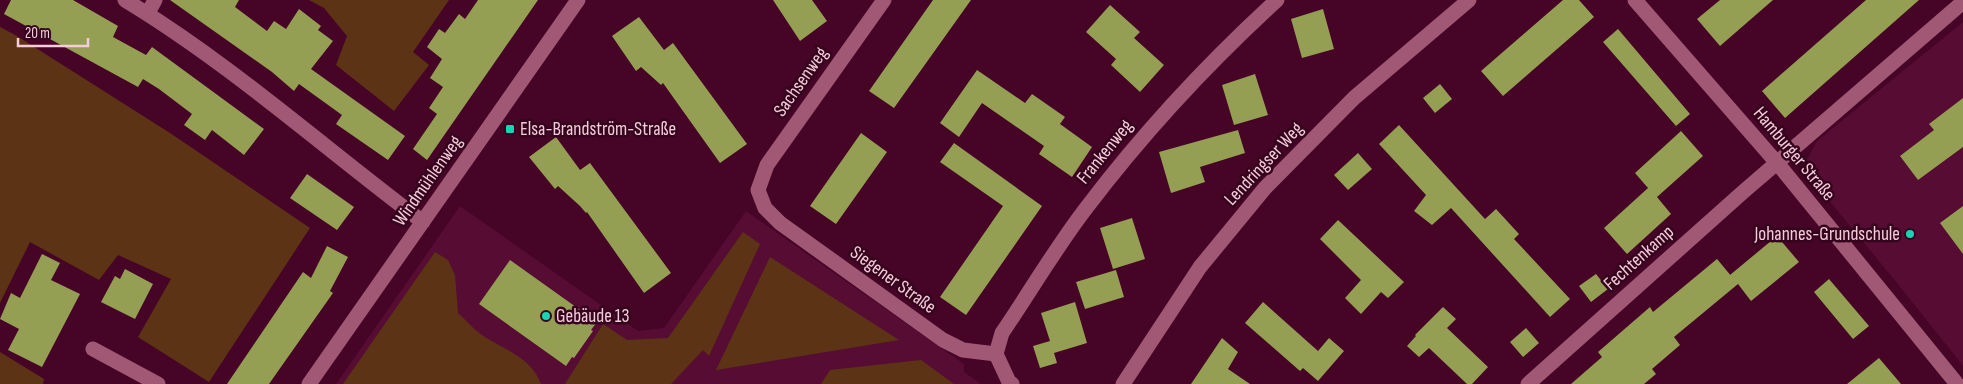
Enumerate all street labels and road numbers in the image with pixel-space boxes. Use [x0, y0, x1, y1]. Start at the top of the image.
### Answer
street label: Sachsenweg [769, 42, 833, 121]
street label: Hamburger Straße [1748, 102, 1840, 206]
street label: Frankenweg [1072, 115, 1138, 189]
street label: Lendringser Weg [1220, 117, 1309, 210]
street label: Windmühlenweg [388, 131, 468, 231]
street label: Fechtenkamp [1599, 221, 1679, 295]
street label: Siegener Straße [846, 241, 940, 319]

